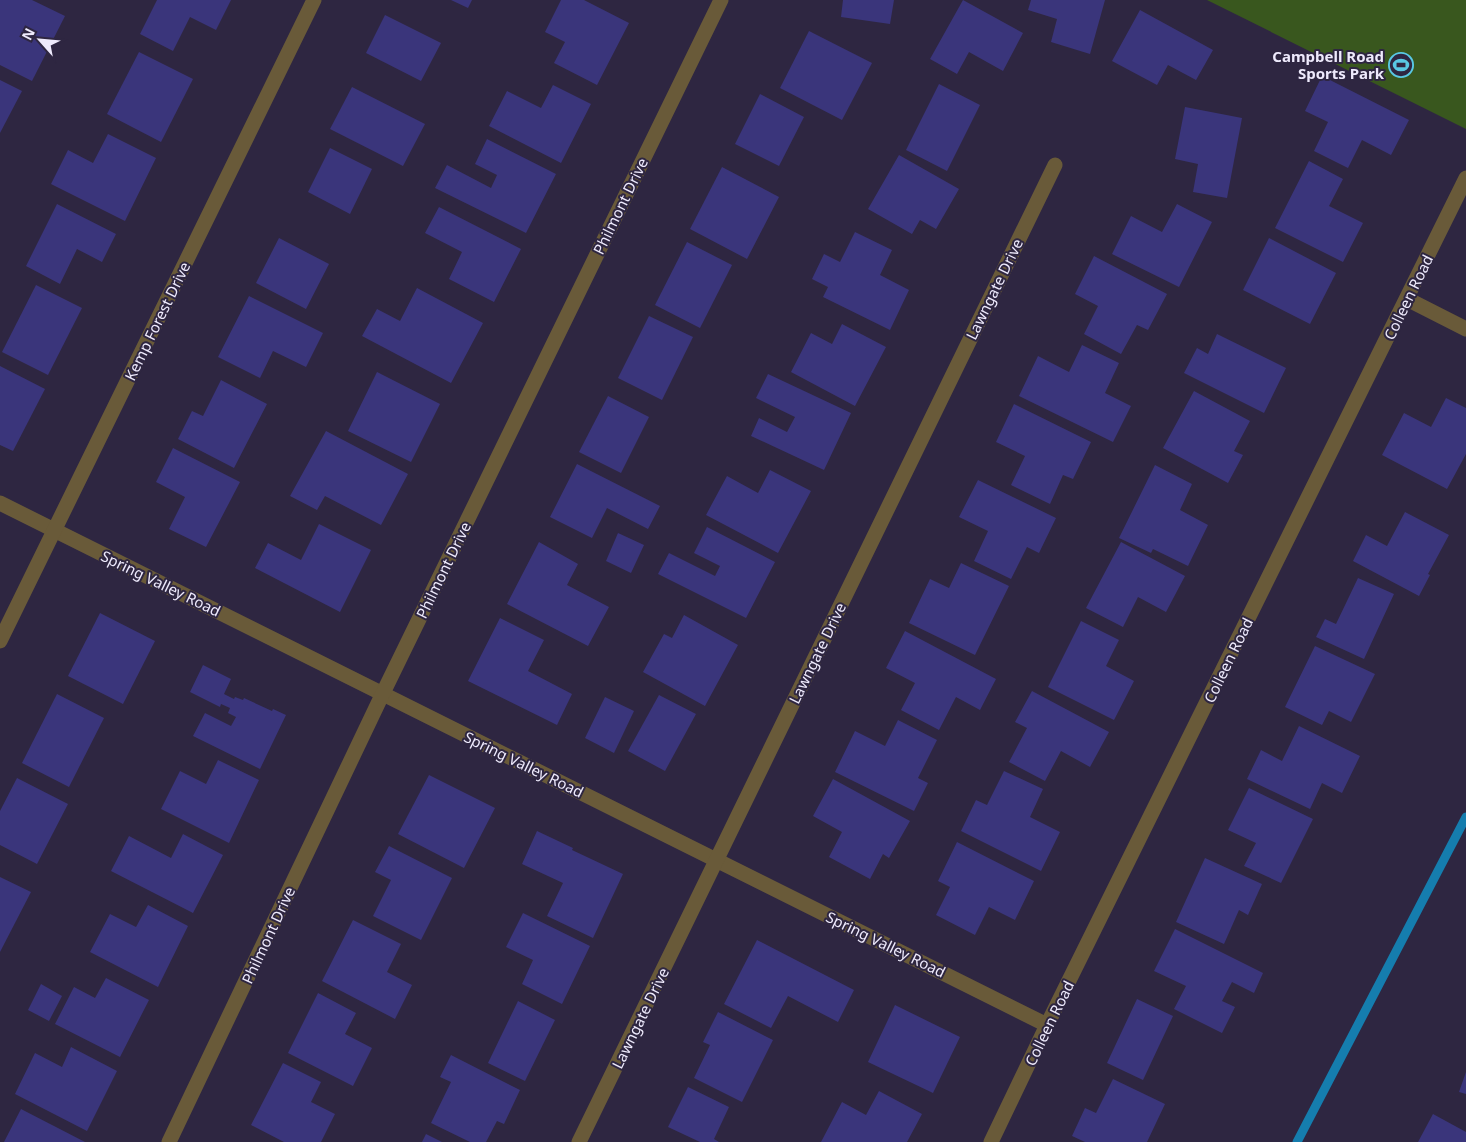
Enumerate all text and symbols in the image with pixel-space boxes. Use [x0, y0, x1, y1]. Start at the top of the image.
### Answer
north arrow [15, 15, 65, 65]
text: N [17, 24, 39, 43]
place label: Campbell Road Sports Park [1272, 46, 1385, 83]
sports icon: Campbell Road Sports Park [1388, 52, 1414, 78]
street label: Philmont Drive [588, 154, 652, 258]
street label: Lawngate Drive [961, 235, 1027, 343]
street label: Colleen Road [1379, 251, 1437, 343]
street label: Kemp Forest Drive [120, 258, 194, 384]
street label: Philmont Drive [411, 518, 475, 622]
street label: Spring Valley Road [98, 545, 224, 621]
street label: Lawngate Drive [784, 599, 850, 707]
street label: Colleen Road [1199, 614, 1257, 706]
street label: Spring Valley Road [461, 726, 587, 802]
street label: Philmont Drive [237, 883, 299, 987]
street label: Spring Valley Road [823, 906, 949, 982]
street label: Lawngate Drive [607, 964, 673, 1072]
street label: Colleen Road [1020, 977, 1078, 1069]

